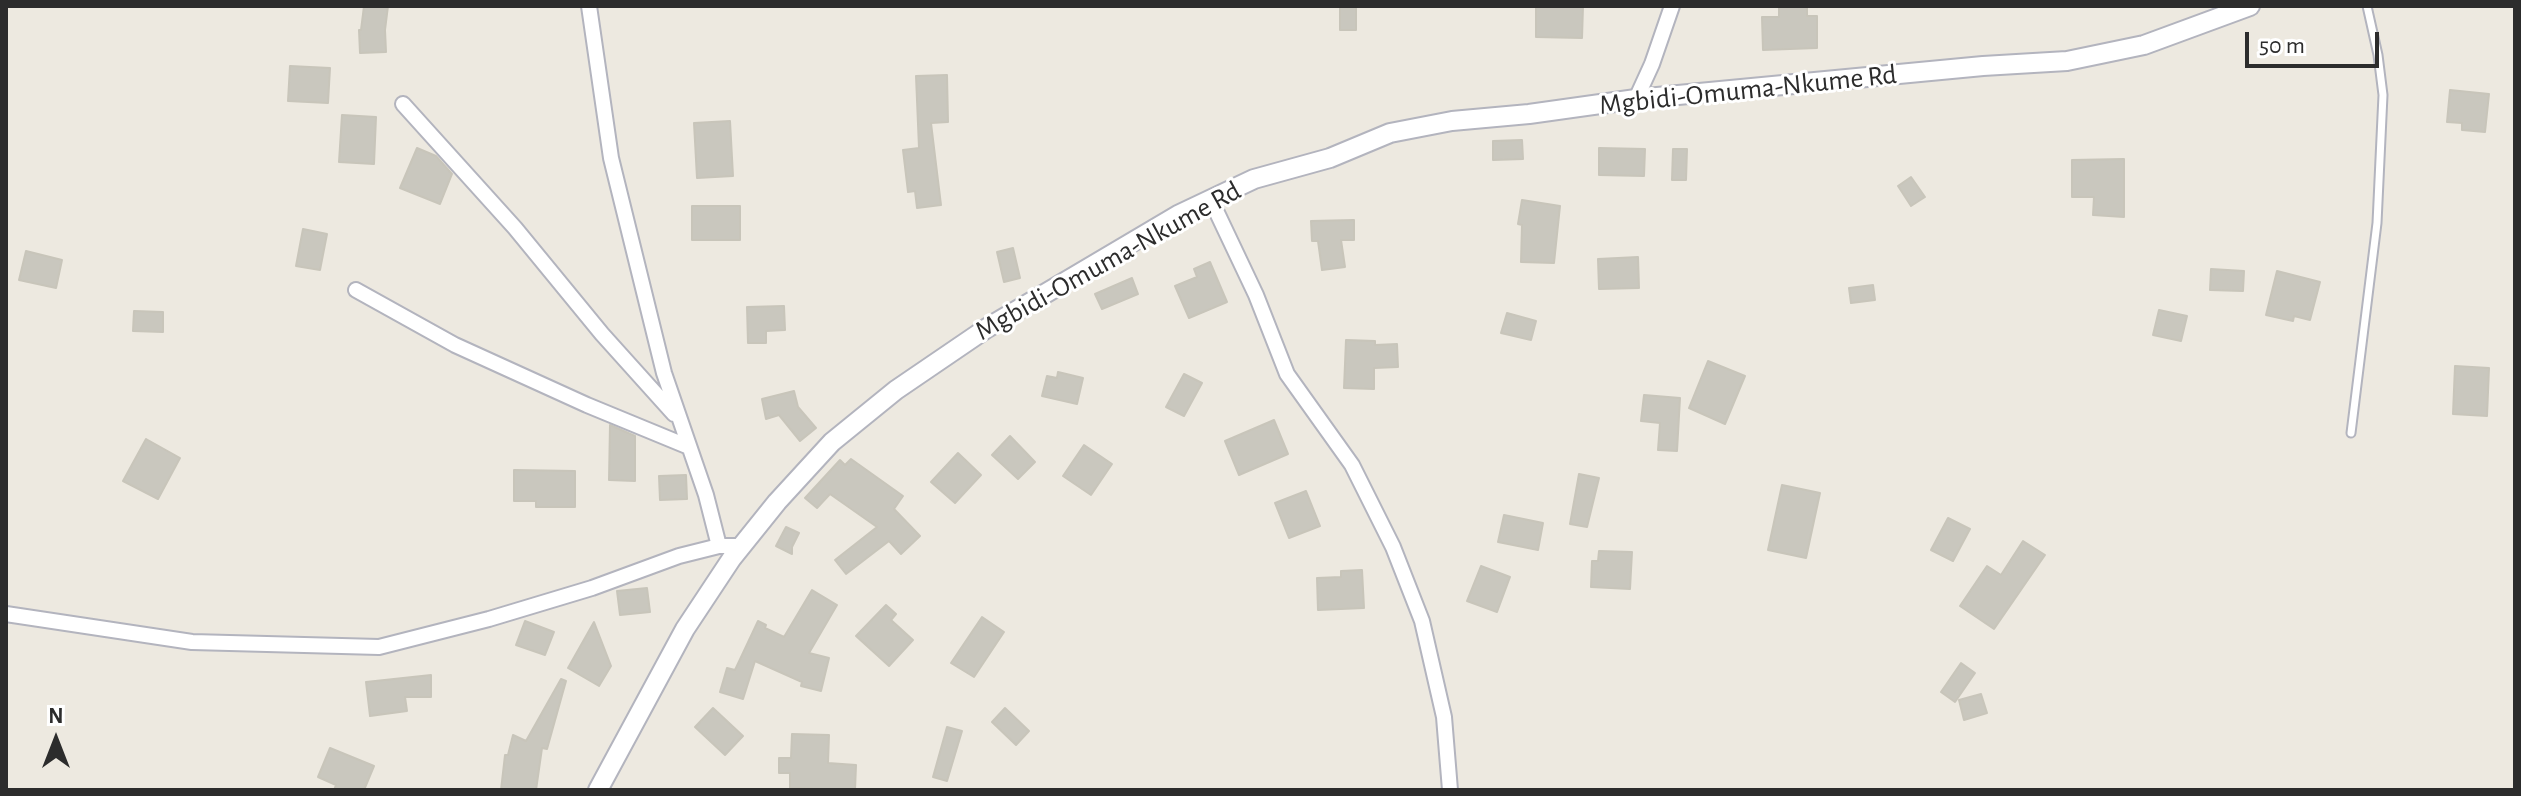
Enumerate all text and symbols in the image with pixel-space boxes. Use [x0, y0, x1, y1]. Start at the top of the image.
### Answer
scale bar [2249, 16, 2383, 66]
text: 50 m [2259, 34, 2305, 58]
street label: Mgbidi-Omuma-Nkume Rd [1598, 58, 1898, 122]
street label: Mgbidi-Omuma-Nkume Rd [969, 174, 1247, 348]
north arrow [16, 700, 96, 780]
text: N [48, 705, 64, 727]

